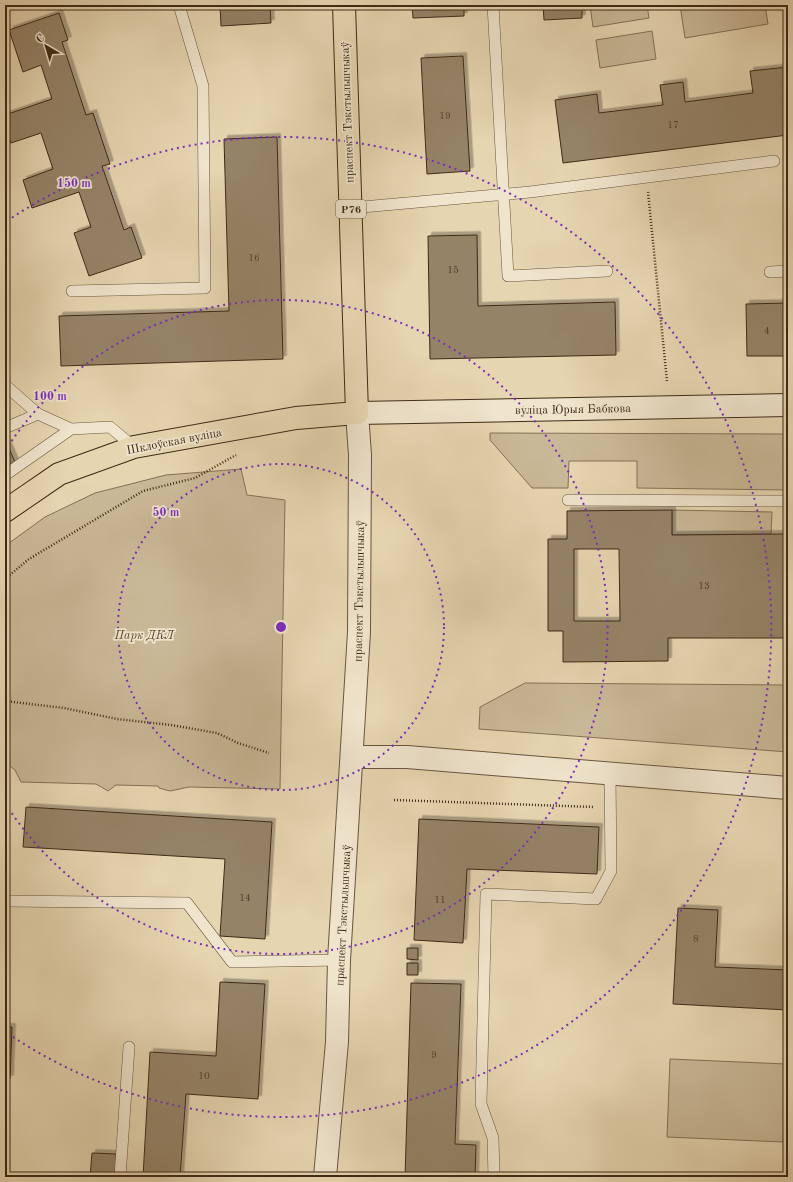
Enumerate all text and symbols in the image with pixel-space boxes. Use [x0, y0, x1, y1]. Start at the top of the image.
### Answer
north arrow [26, 26, 66, 66]
text: С [35, 33, 47, 46]
street label: праспект Тэкстыльшчыкаў [340, 40, 356, 183]
house number: 19 [439, 111, 451, 121]
house number: 17 [667, 120, 679, 130]
text: 150 m [57, 177, 91, 190]
road number: Р76 [336, 200, 366, 218]
house number: 16 [248, 253, 260, 263]
house number: 15 [447, 265, 459, 275]
house number: 4 [764, 326, 770, 336]
text: 100 m [33, 391, 67, 403]
street label: вуліца Юрыя Бабкова [515, 402, 631, 417]
street label: Шклоўская вуліца [125, 426, 223, 457]
text: 50 m [153, 506, 180, 519]
street label: праспект Тэкстыльшчыкаў [353, 519, 367, 662]
house number: 13 [698, 581, 710, 591]
centre of rings [274, 620, 288, 634]
park label: Парк ДКЛ [114, 630, 175, 642]
street label: праспект Тэкстыльшчыкаў [334, 843, 354, 986]
house number: 14 [239, 893, 251, 903]
house number: 11 [434, 895, 446, 905]
house number: 8 [693, 934, 699, 944]
house number: 9 [431, 1050, 437, 1060]
house number: 10 [198, 1071, 210, 1081]

